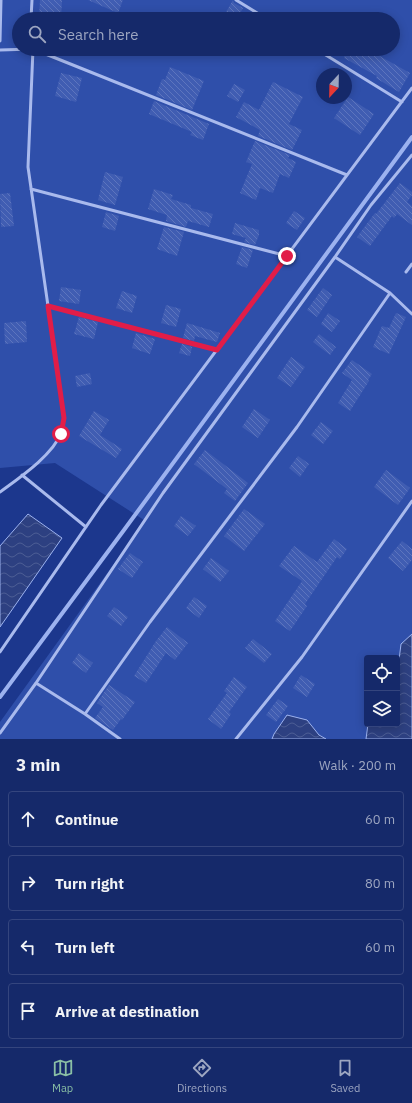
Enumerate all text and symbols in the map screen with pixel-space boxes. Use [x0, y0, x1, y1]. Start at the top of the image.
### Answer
search box [12, 12, 400, 56]
icon: search [26, 23, 48, 45]
text: Search here [58, 25, 138, 44]
north arrow [316, 68, 352, 104]
route end [278, 247, 296, 265]
route start [52, 425, 70, 443]
map controls [364, 655, 400, 727]
button: locate [364, 655, 400, 691]
button: layers [364, 691, 400, 727]
text: 3 min [16, 754, 60, 776]
text: Walk · 200 m [319, 757, 396, 774]
icon: ahead [17, 808, 39, 830]
text: Continue [55, 810, 119, 829]
text: 60 m [365, 811, 395, 828]
icon: right [17, 872, 39, 894]
text: Turn right [55, 874, 124, 893]
text: 80 m [365, 875, 395, 892]
icon: left [17, 936, 39, 958]
text: Turn left [55, 938, 115, 957]
text: 60 m [365, 939, 395, 956]
icon: arrive [17, 1000, 39, 1022]
text: Arrive at destination [55, 1002, 199, 1021]
tab: Map [52, 1057, 74, 1095]
tab: Directions [177, 1057, 227, 1095]
tab: Saved [330, 1057, 360, 1095]

